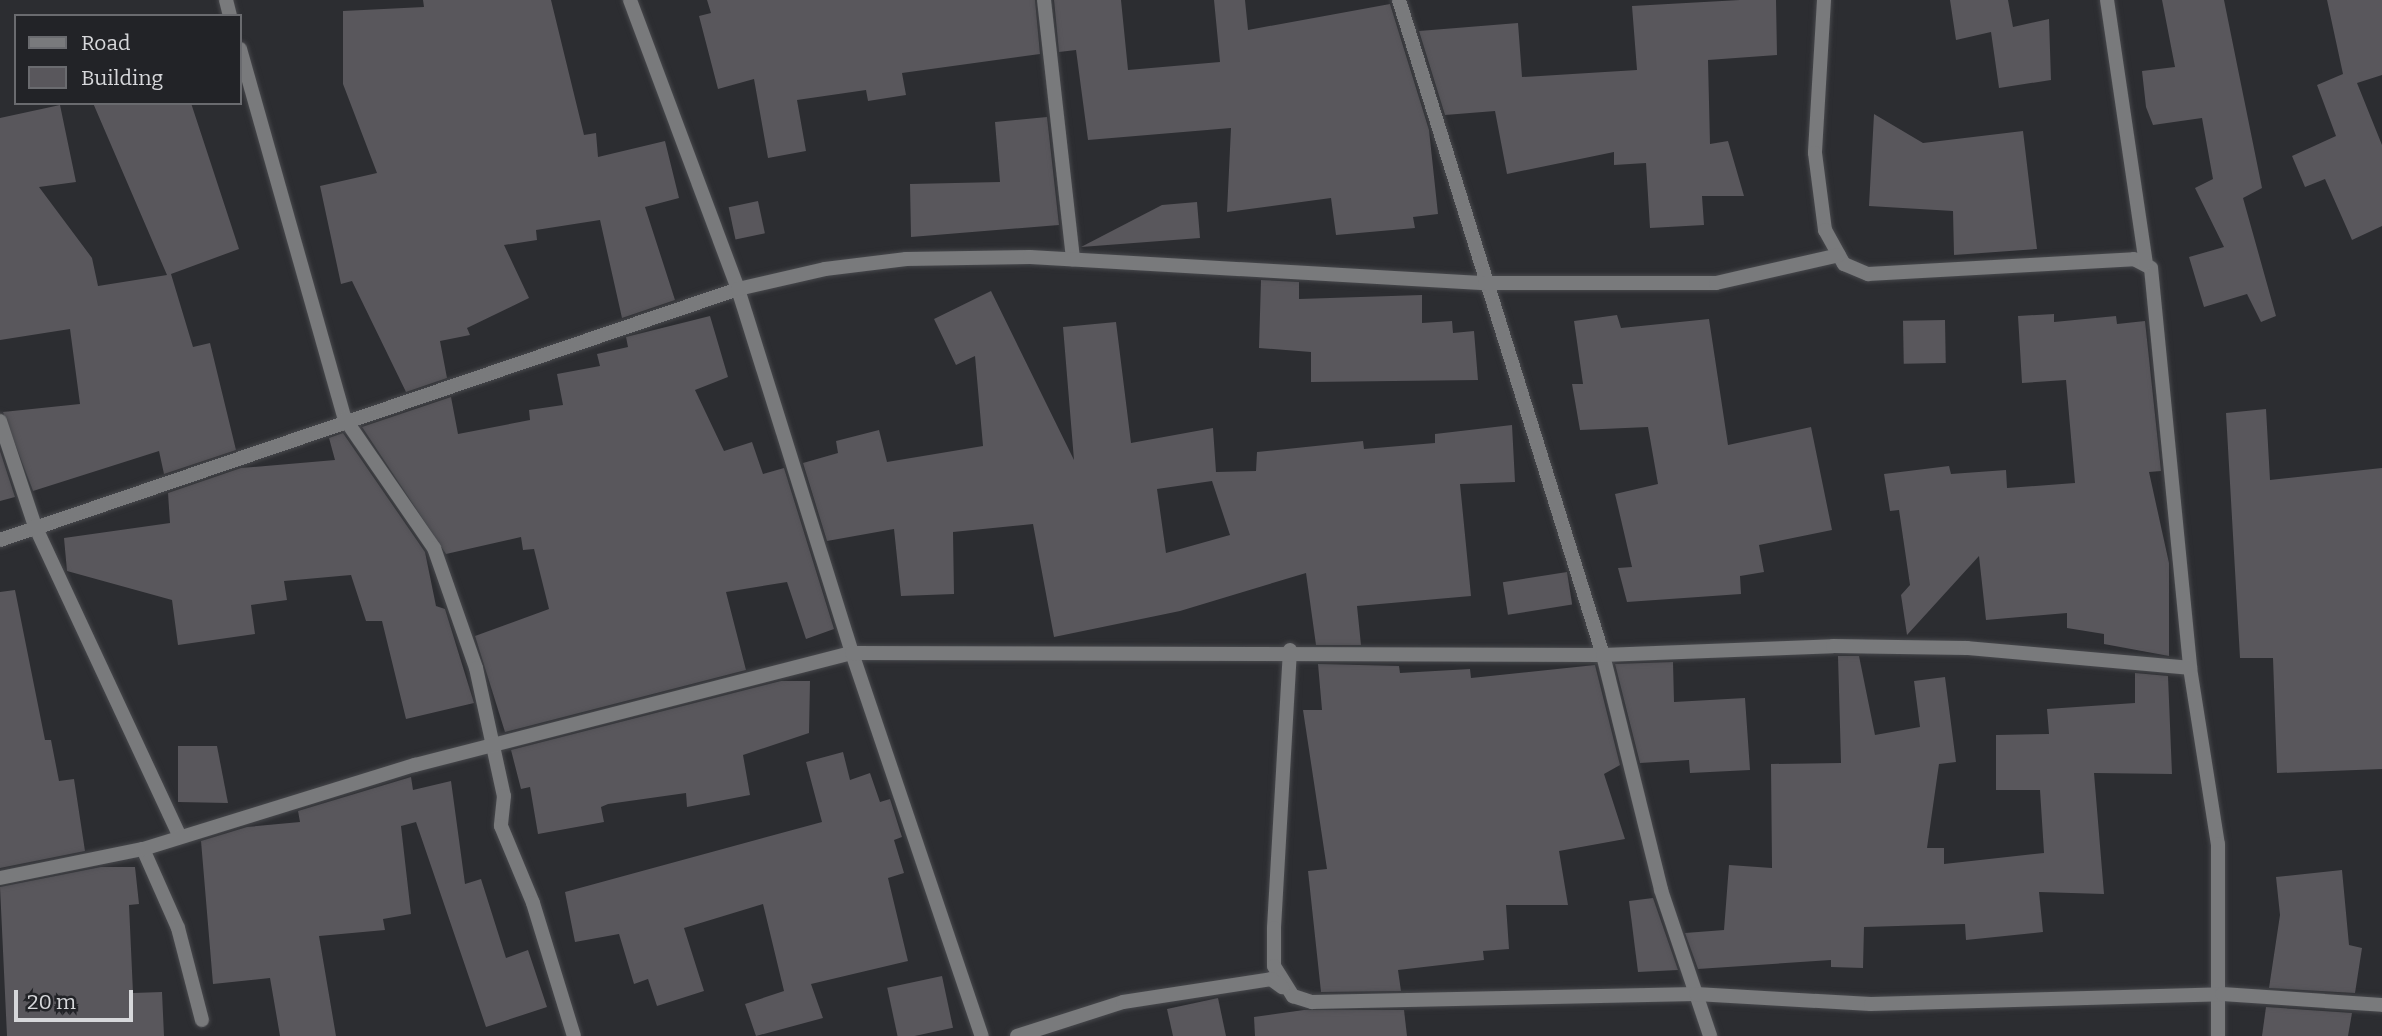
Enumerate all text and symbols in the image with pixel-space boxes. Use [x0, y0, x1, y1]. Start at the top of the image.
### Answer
legend [14, 14, 242, 105]
text: Road [81, 30, 130, 56]
text: Building [81, 65, 163, 91]
scale bar [18, 976, 136, 1020]
text: 20 m [27, 989, 76, 1015]

